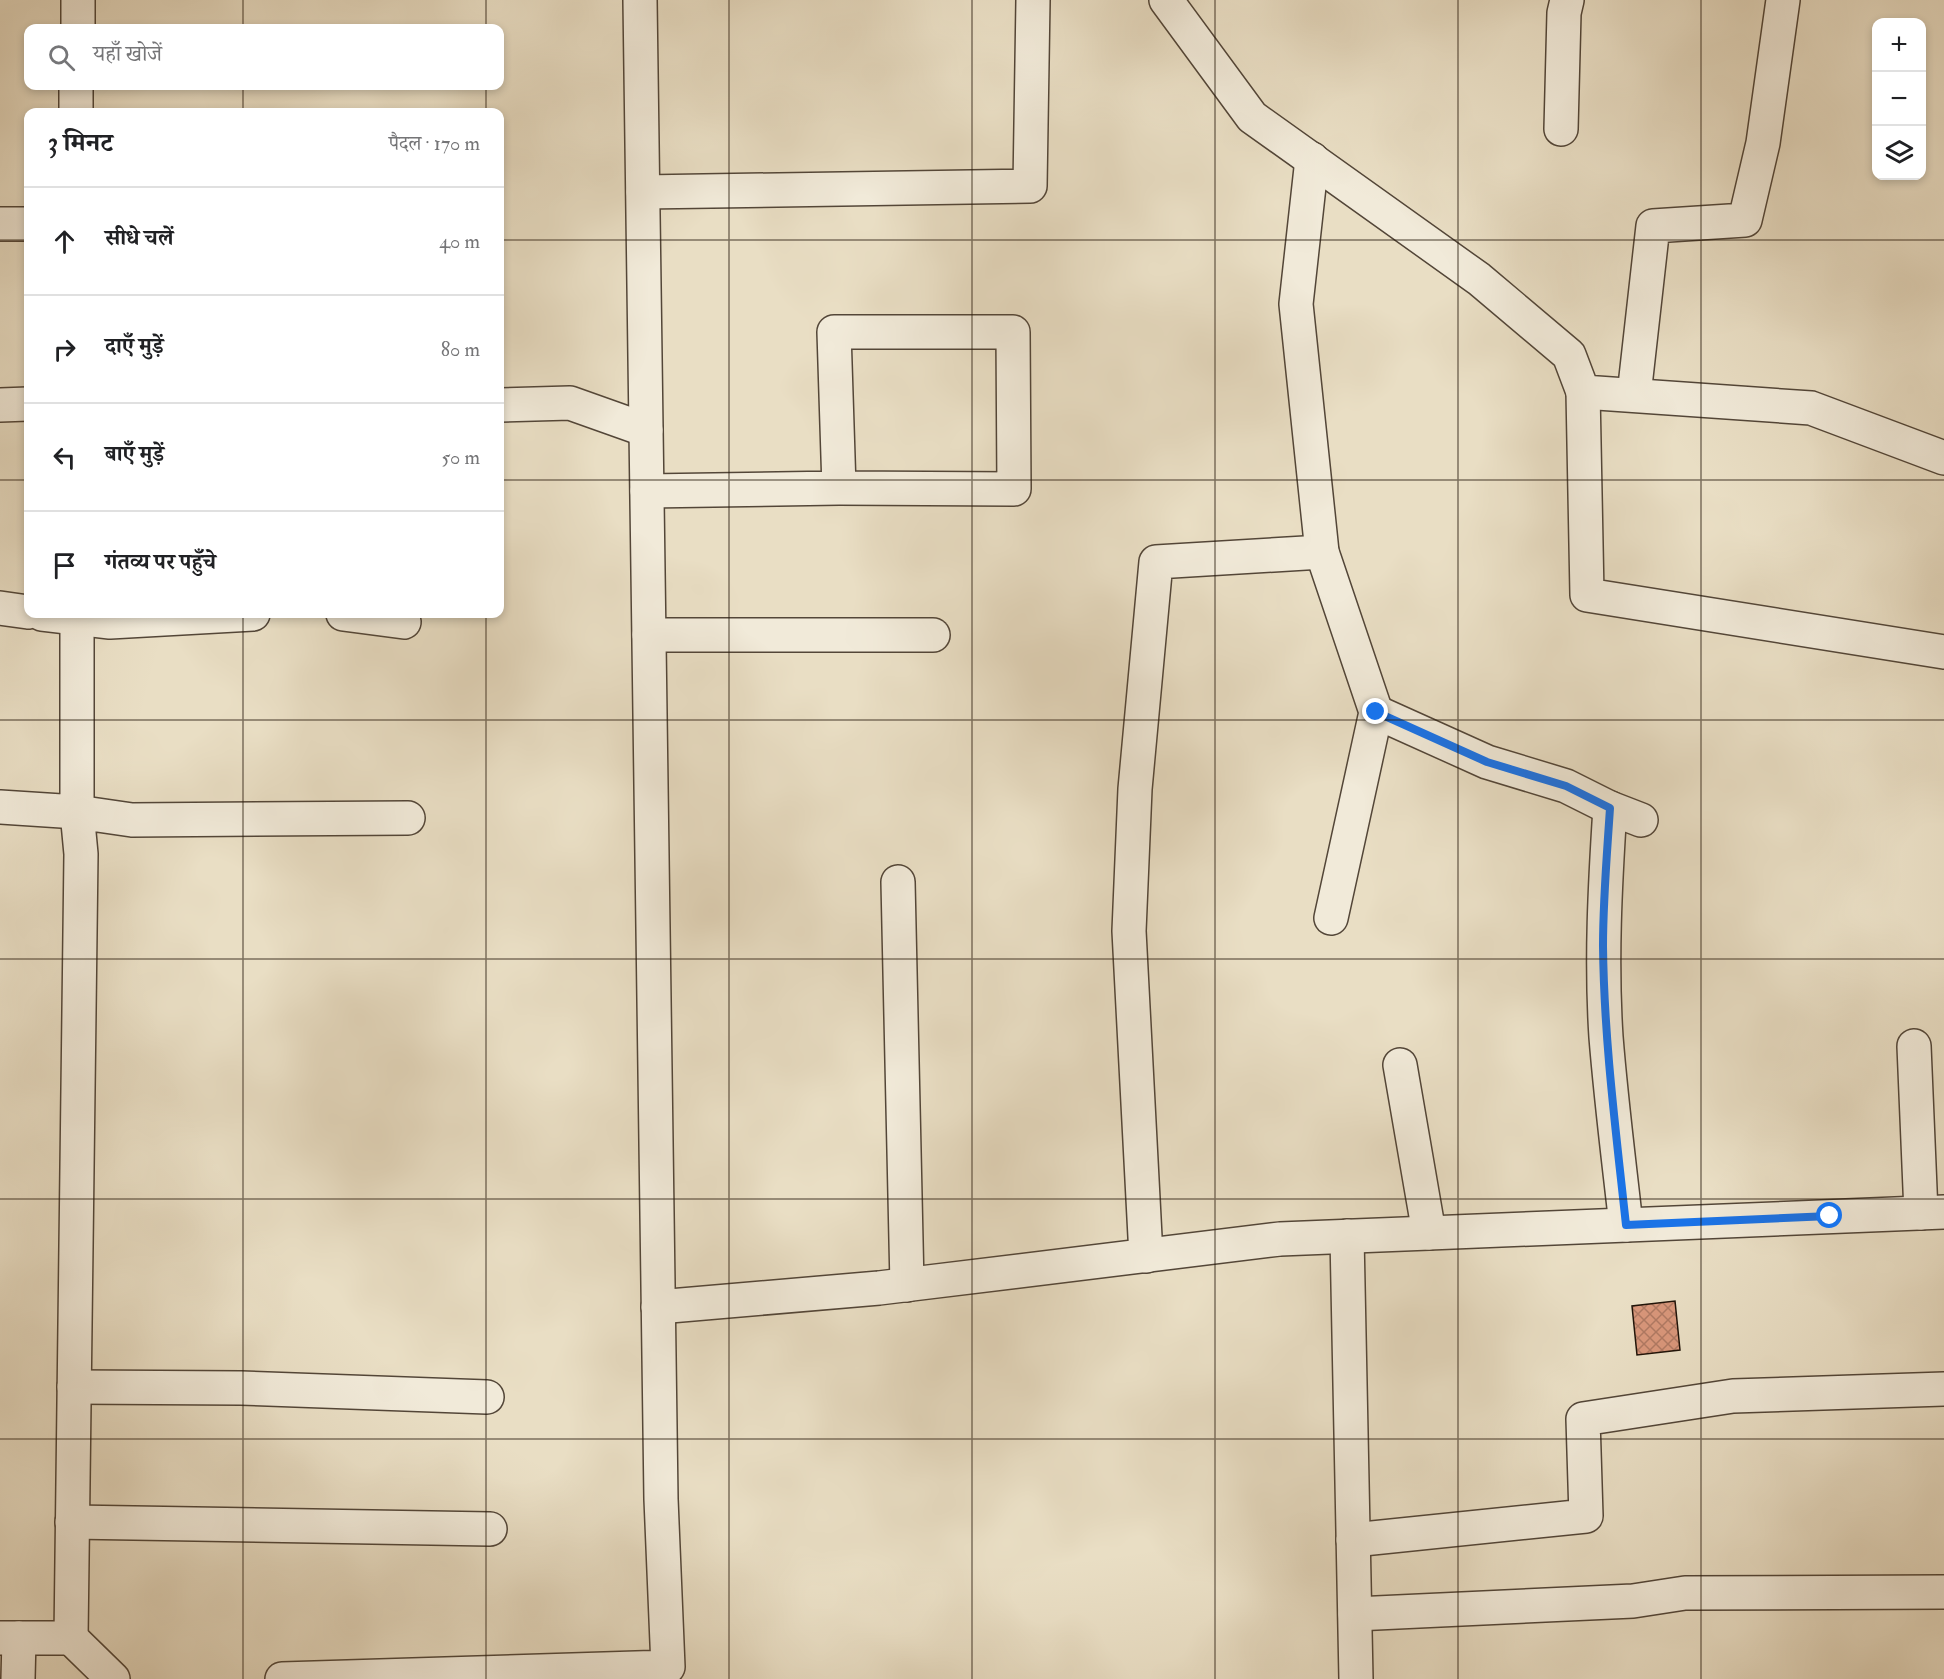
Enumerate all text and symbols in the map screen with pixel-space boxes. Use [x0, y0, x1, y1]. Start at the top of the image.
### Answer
map controls [1872, 18, 1926, 180]
button: + [1872, 18, 1926, 72]
search box [24, 24, 504, 90]
text: यहाँ खोजें [93, 40, 162, 68]
icon: search [45, 41, 78, 74]
button: − [1872, 72, 1926, 126]
button: layers [1872, 126, 1926, 180]
text: 3 मिनट [48, 127, 113, 159]
text: पैदल · 170 m [389, 131, 480, 156]
text: सीधे चलें [105, 224, 173, 252]
icon: ahead [48, 225, 81, 258]
text: 40 m [439, 229, 480, 254]
text: दाएँ मुड़ें [105, 332, 164, 360]
icon: right [48, 333, 81, 366]
text: 80 m [441, 337, 480, 362]
text: बाएँ मुड़ें [105, 440, 164, 468]
icon: left [48, 441, 81, 474]
text: 50 m [441, 445, 480, 470]
text: गंतव्य पर पहुँचे [105, 548, 216, 576]
icon: arrive [48, 549, 81, 582]
route end [1362, 698, 1388, 724]
route start [1816, 1202, 1842, 1228]

